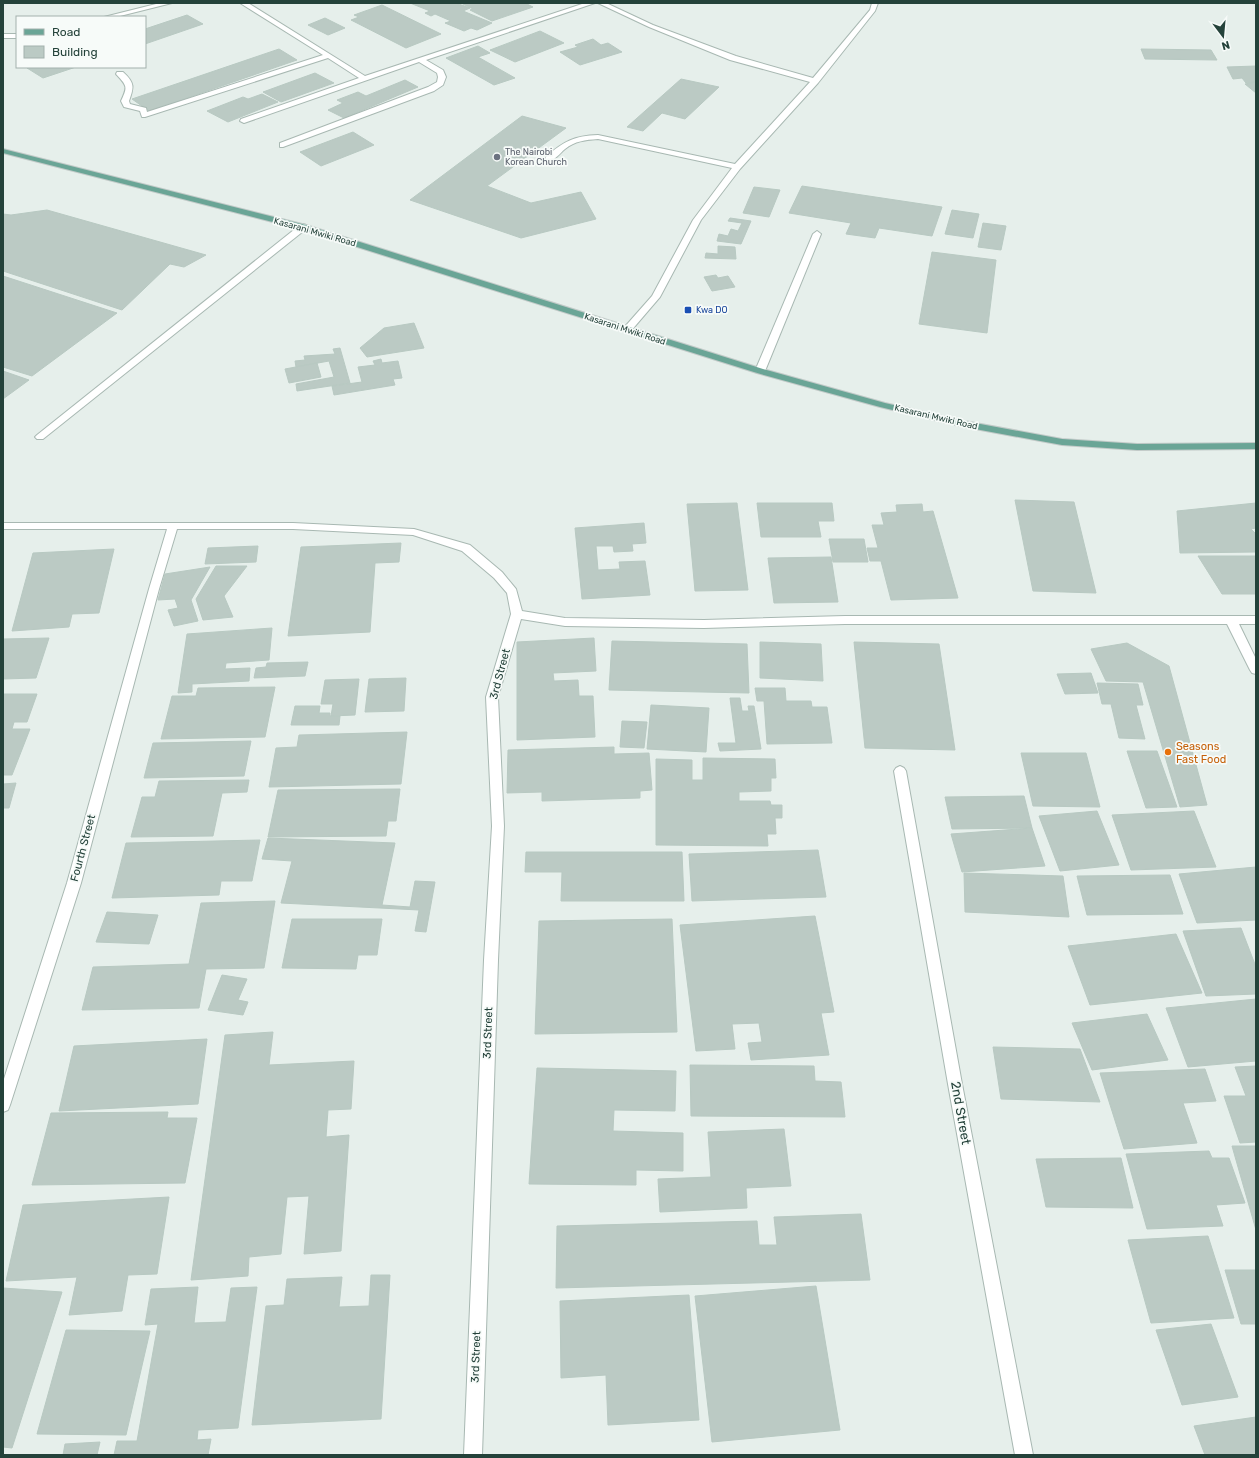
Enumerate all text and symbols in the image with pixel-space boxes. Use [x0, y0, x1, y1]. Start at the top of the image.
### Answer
legend [16, 16, 146, 68]
north arrow [1203, 16, 1243, 56]
text: Road [52, 25, 80, 39]
text: N [1220, 38, 1231, 52]
text: Building [52, 45, 98, 59]
place label: The Nairobi Korean Church [505, 147, 567, 167]
marker: The Nairobi Korean Church [492, 152, 502, 162]
street label: Kasarani Mwiki Road [273, 215, 357, 249]
marker: Kwa DO [683, 305, 693, 315]
place label: Kwa DO [696, 305, 728, 315]
street label: Kasarani Mwiki Road [583, 311, 667, 347]
street label: Kasarani Mwiki Road [894, 403, 978, 431]
street label: 3rd Street [487, 647, 513, 701]
place label: Seasons Fast Food [1176, 740, 1226, 766]
marker: Seasons Fast Food [1163, 747, 1173, 757]
street label: Fourth Street [68, 812, 98, 883]
street label: 3rd Street [481, 1006, 495, 1059]
street label: 2nd Street [948, 1080, 974, 1146]
street label: 3rd Street [469, 1330, 483, 1383]

